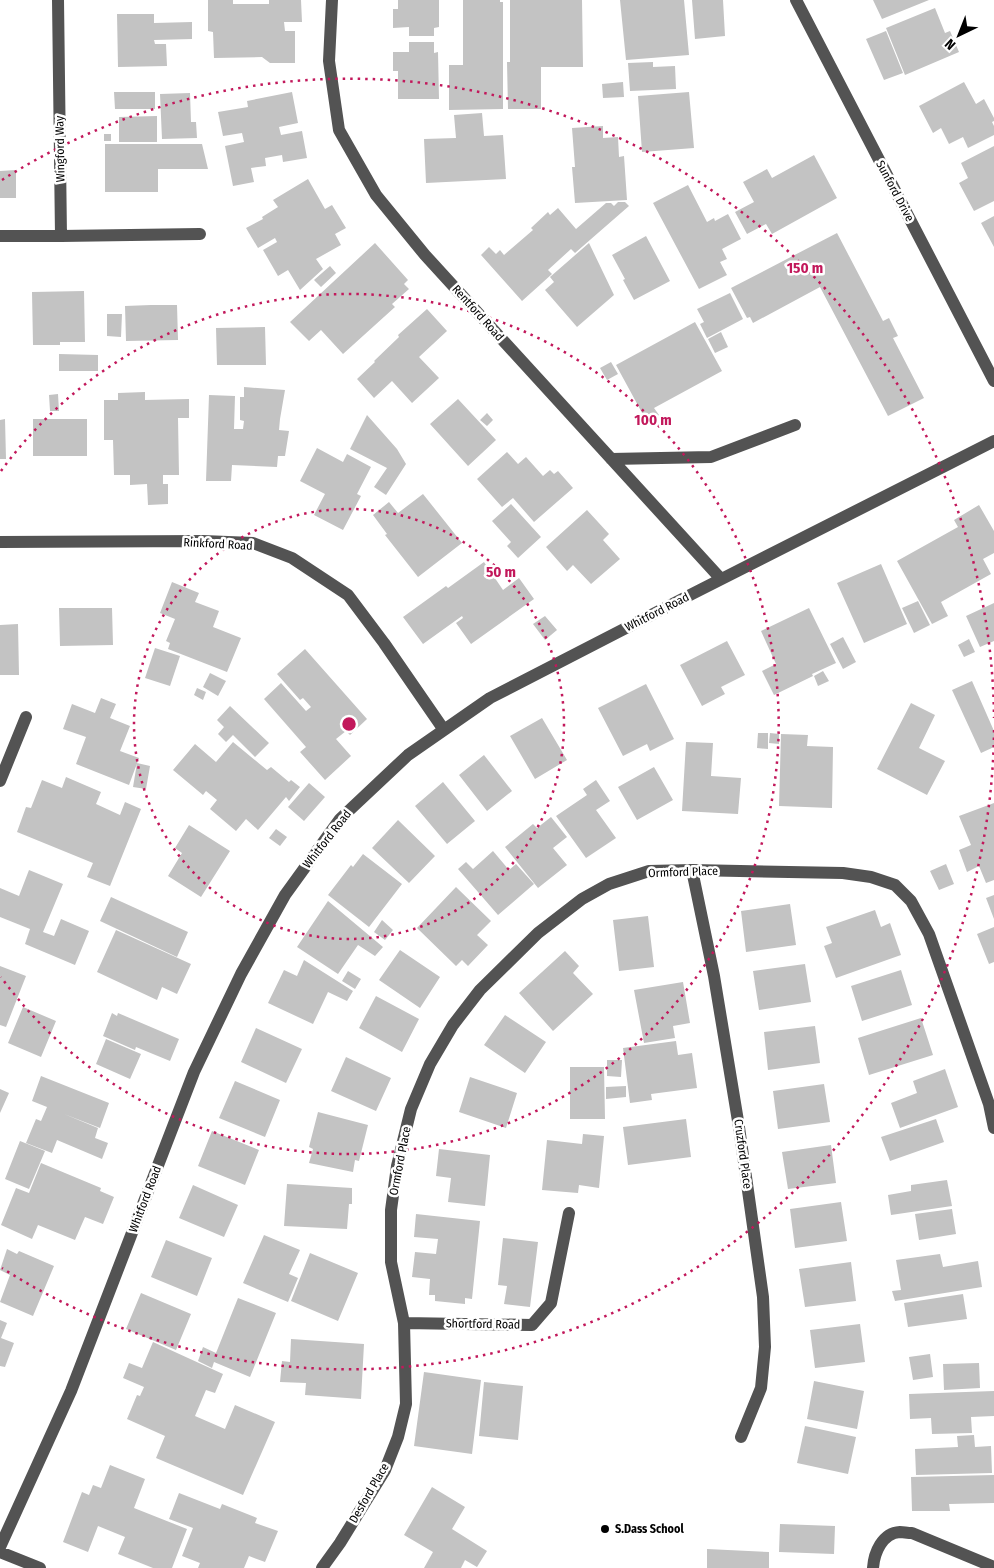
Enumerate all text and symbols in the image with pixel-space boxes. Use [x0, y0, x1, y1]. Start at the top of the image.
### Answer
north arrow [934, 10, 984, 60]
text: N [942, 35, 959, 53]
street label: Wingford Way [52, 115, 68, 182]
street label: Sunford Drive [873, 158, 917, 224]
text: 150 m [787, 259, 823, 277]
street label: Rentford Road [449, 282, 507, 344]
text: 100 m [634, 411, 672, 429]
street label: Rinkford Road [183, 535, 253, 553]
text: 50 m [486, 563, 516, 581]
street label: Whitford Road [623, 590, 691, 634]
centre of rings [340, 715, 358, 733]
street label: Whitford Road [300, 807, 354, 871]
street label: Ormford Place [648, 864, 718, 880]
street label: Cruzford Place [731, 1118, 755, 1190]
street label: Ormford Place [386, 1125, 414, 1197]
street label: Whitford Road [126, 1164, 164, 1234]
street label: Shortford Road [446, 1316, 520, 1332]
street label: Desford Place [346, 1460, 392, 1526]
place label: S.Dass School [615, 1522, 684, 1536]
marker: S.Dass School [599, 1523, 611, 1535]

